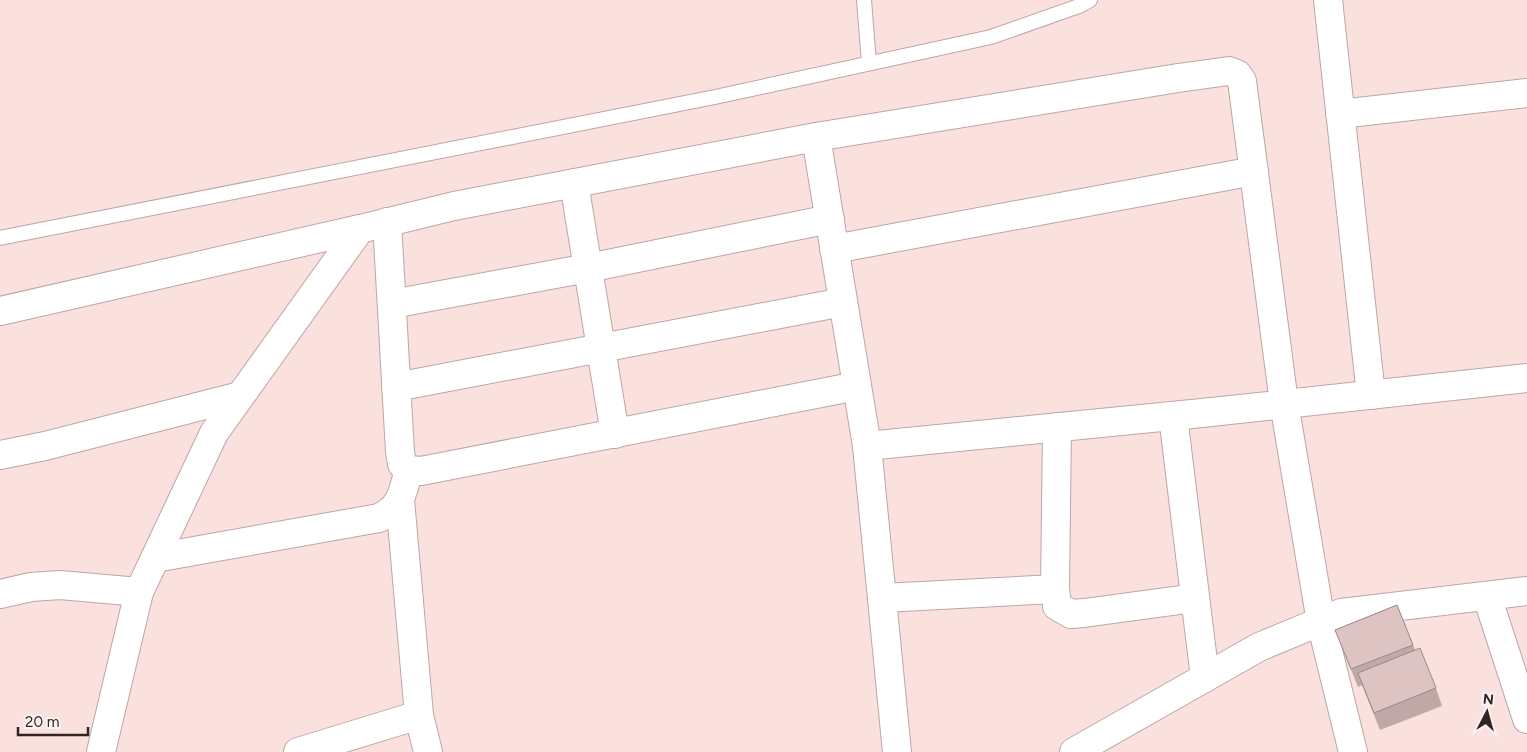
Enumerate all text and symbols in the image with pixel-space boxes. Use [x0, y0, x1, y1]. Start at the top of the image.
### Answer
north arrow [1462, 687, 1512, 737]
text: N [1482, 691, 1495, 709]
scale bar [18, 704, 88, 736]
text: 20 m [25, 713, 59, 731]

